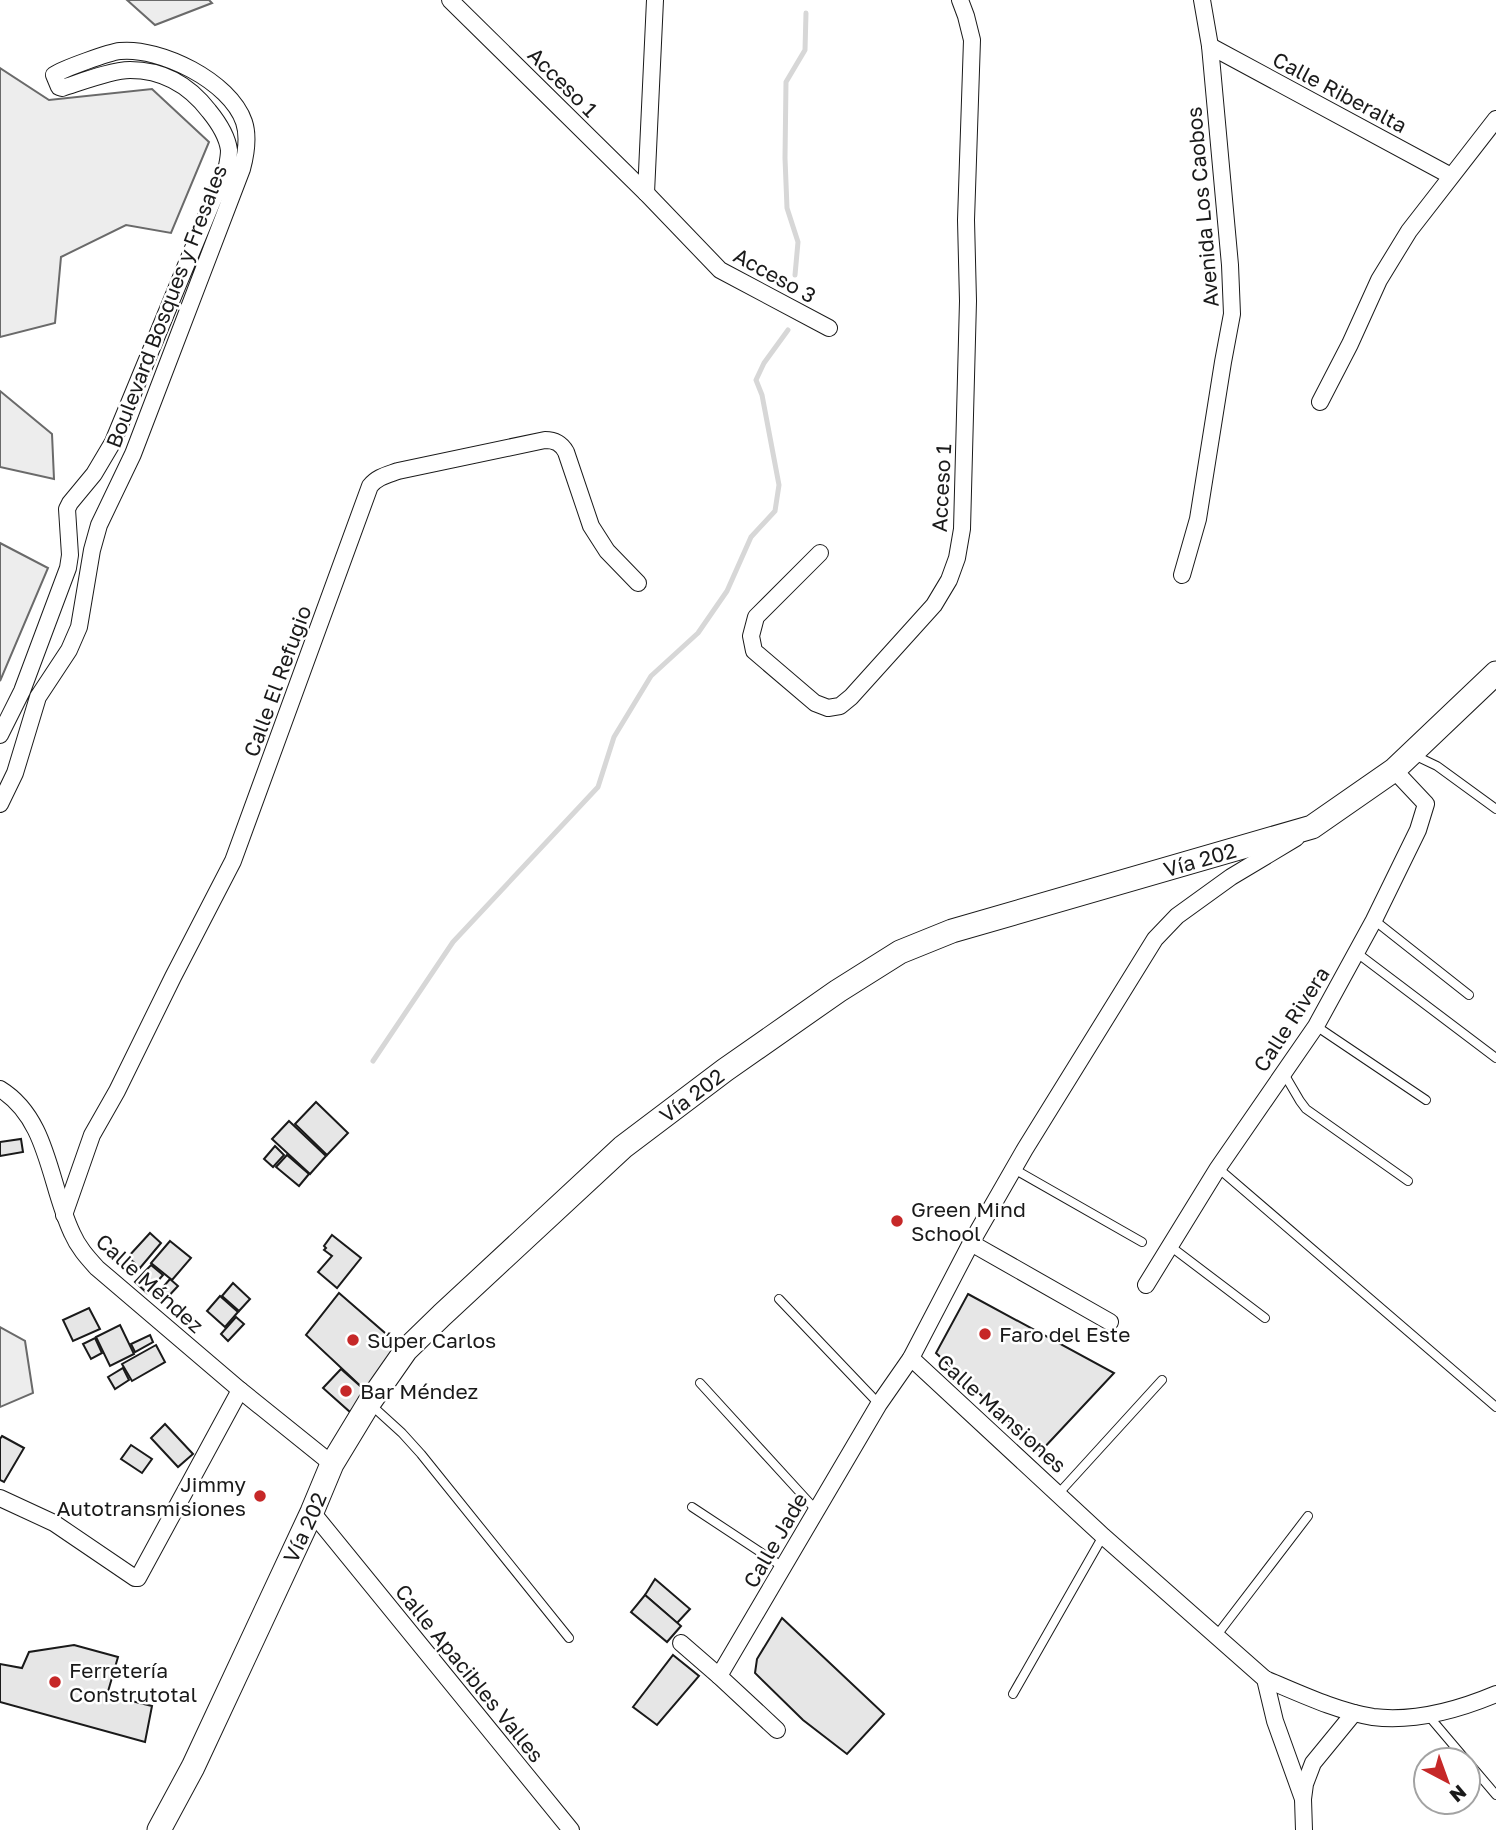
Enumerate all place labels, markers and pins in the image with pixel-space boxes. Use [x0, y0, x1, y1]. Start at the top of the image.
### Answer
place label: Green Mind School [911, 1196, 1026, 1246]
marker: Green Mind School [889, 1213, 905, 1229]
place label: Faro del Este [999, 1321, 1130, 1347]
marker: Faro del Este [977, 1326, 993, 1342]
place label: Súper Carlos [367, 1327, 496, 1353]
marker: Súper Carlos [345, 1332, 361, 1348]
place label: Bar Méndez [360, 1378, 478, 1404]
marker: Bar Méndez [338, 1383, 354, 1399]
place label: Jimmy Autotransmisiones [57, 1471, 246, 1521]
marker: Jimmy Autotransmisiones [252, 1488, 268, 1504]
place label: Ferretería Construtotal [69, 1657, 197, 1707]
marker: Ferretería Construtotal [47, 1674, 63, 1690]

